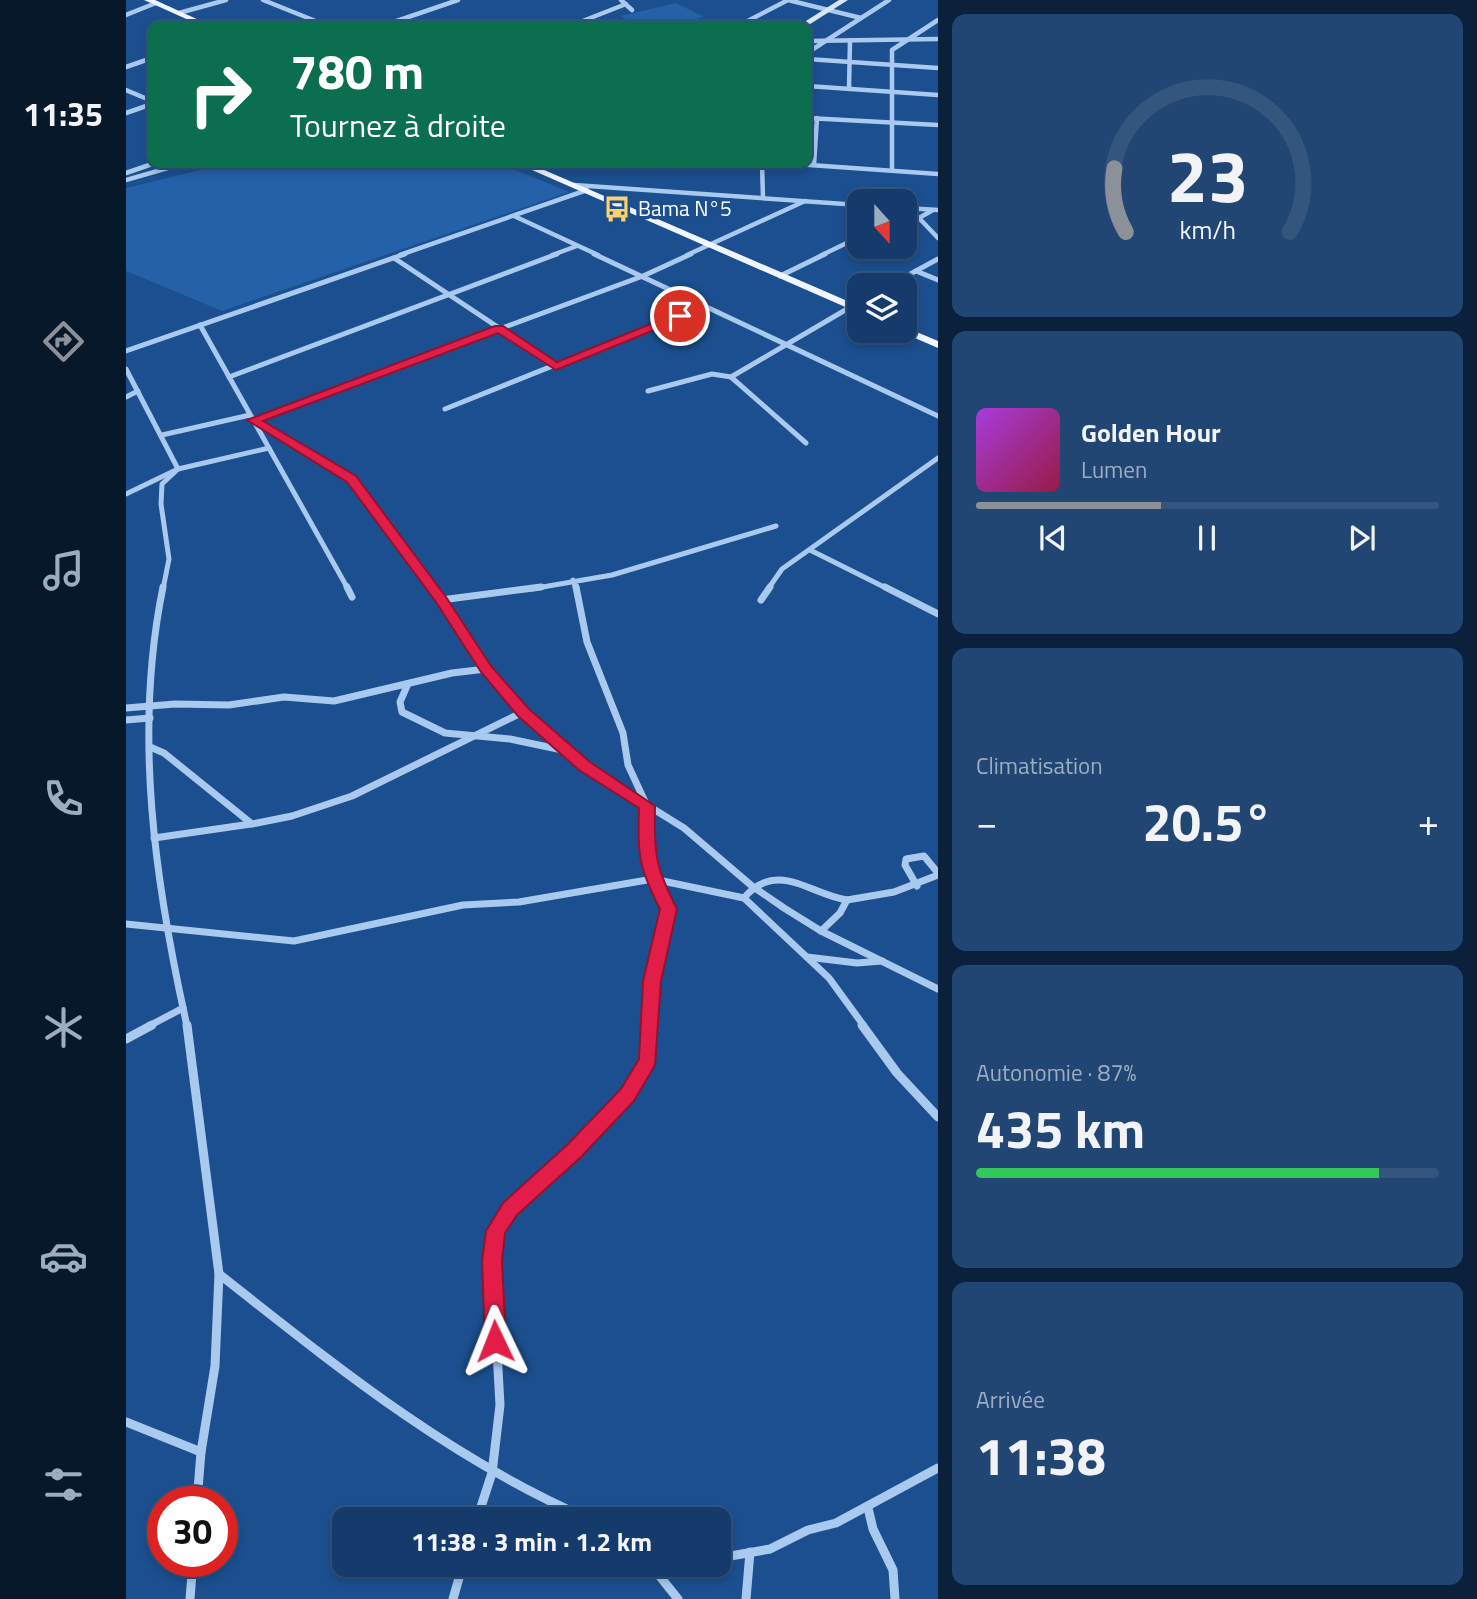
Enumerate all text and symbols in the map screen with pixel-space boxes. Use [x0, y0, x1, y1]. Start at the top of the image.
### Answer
text: 780 m [290, 33, 424, 108]
icon: right [175, 49, 266, 140]
text: 11:35 [23, 90, 103, 138]
text: Tournez à droite [290, 101, 506, 149]
text: 23 [1167, 120, 1248, 230]
north arrow [847, 189, 917, 259]
map controls [847, 189, 917, 343]
place label: Bama N°5 [638, 192, 732, 224]
bus stop icon: Bama N°5 [602, 194, 632, 224]
text: km/h [1179, 210, 1236, 248]
button: layers [847, 273, 917, 343]
pin [650, 286, 710, 346]
icon: arrive [661, 297, 699, 335]
icon: directions [39, 317, 88, 366]
text: Golden Hour [1081, 413, 1221, 452]
text: Lumen [1081, 452, 1147, 487]
icon: previous [1034, 519, 1072, 557]
icon: pause [1188, 519, 1226, 557]
icon: next [1343, 519, 1381, 557]
icon: music [39, 546, 88, 595]
text: Climatisation [976, 748, 1103, 783]
icon: phone [39, 774, 88, 823]
text: 20.5° [1143, 782, 1272, 861]
text: − [976, 793, 997, 851]
text: + [1418, 793, 1439, 851]
icon: climate [39, 1003, 88, 1052]
text: Autonomie · 87% [976, 1055, 1136, 1090]
text: 435 km [976, 1089, 1145, 1168]
icon: car [39, 1232, 88, 1281]
position arrow [458, 1304, 532, 1378]
text: Arrivée [976, 1382, 1045, 1417]
text: 11:38 [976, 1416, 1106, 1495]
icon: filters [39, 1460, 88, 1509]
speed limit sign: 30 [147, 1486, 238, 1577]
text: 11:38 · 3 min · 1.2 km [411, 1522, 652, 1561]

